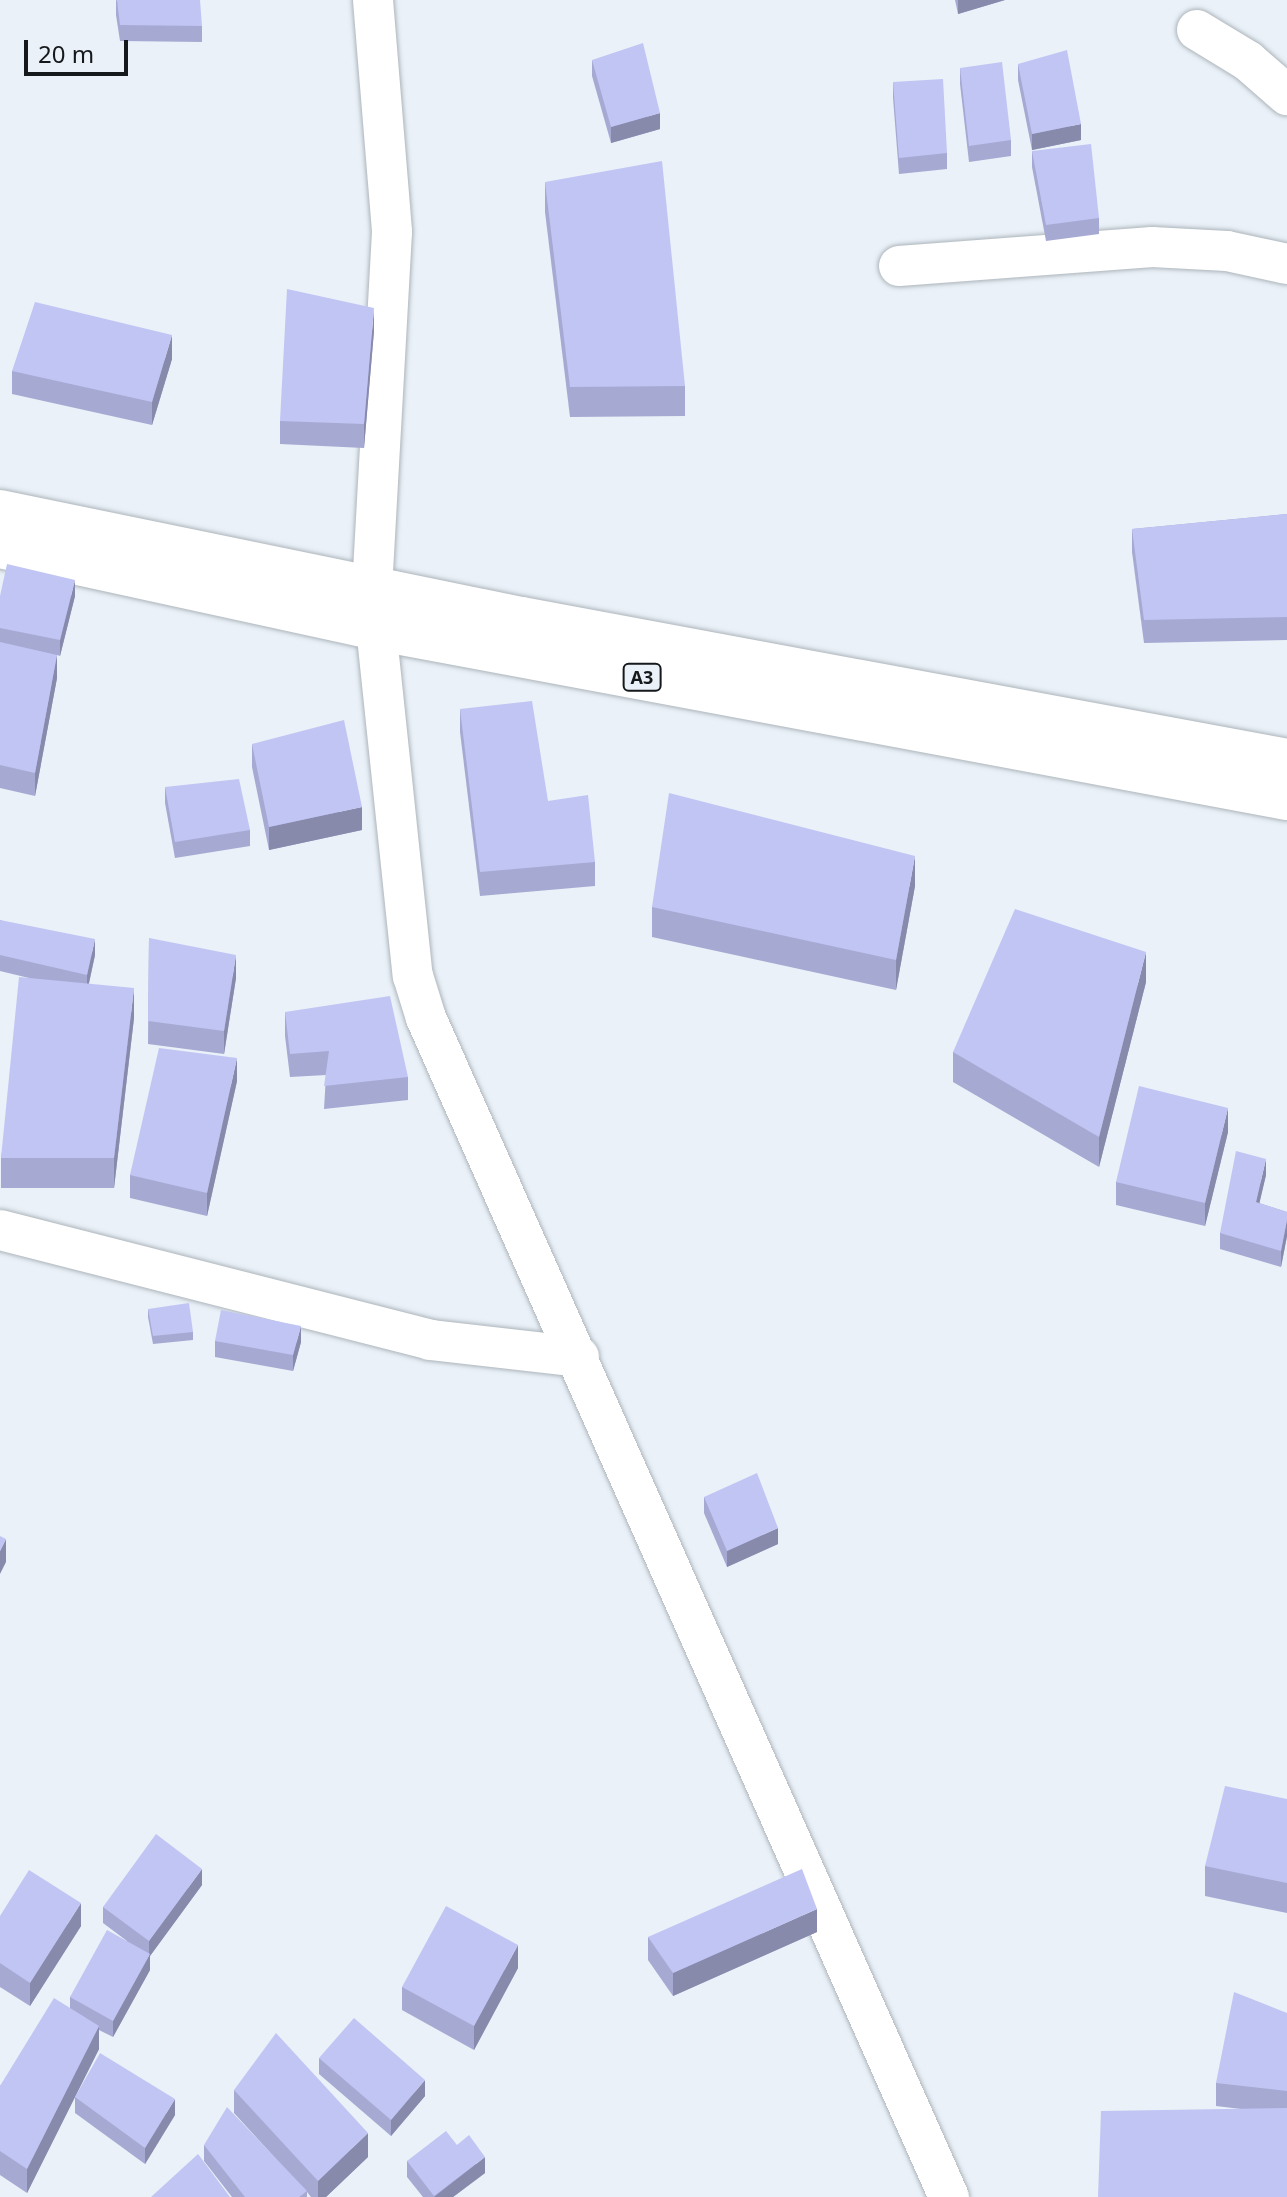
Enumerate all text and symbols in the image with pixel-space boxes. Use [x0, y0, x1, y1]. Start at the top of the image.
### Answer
scale bar [28, 24, 132, 74]
text: 20 m [38, 37, 94, 70]
road number: A3 [622, 663, 662, 691]

